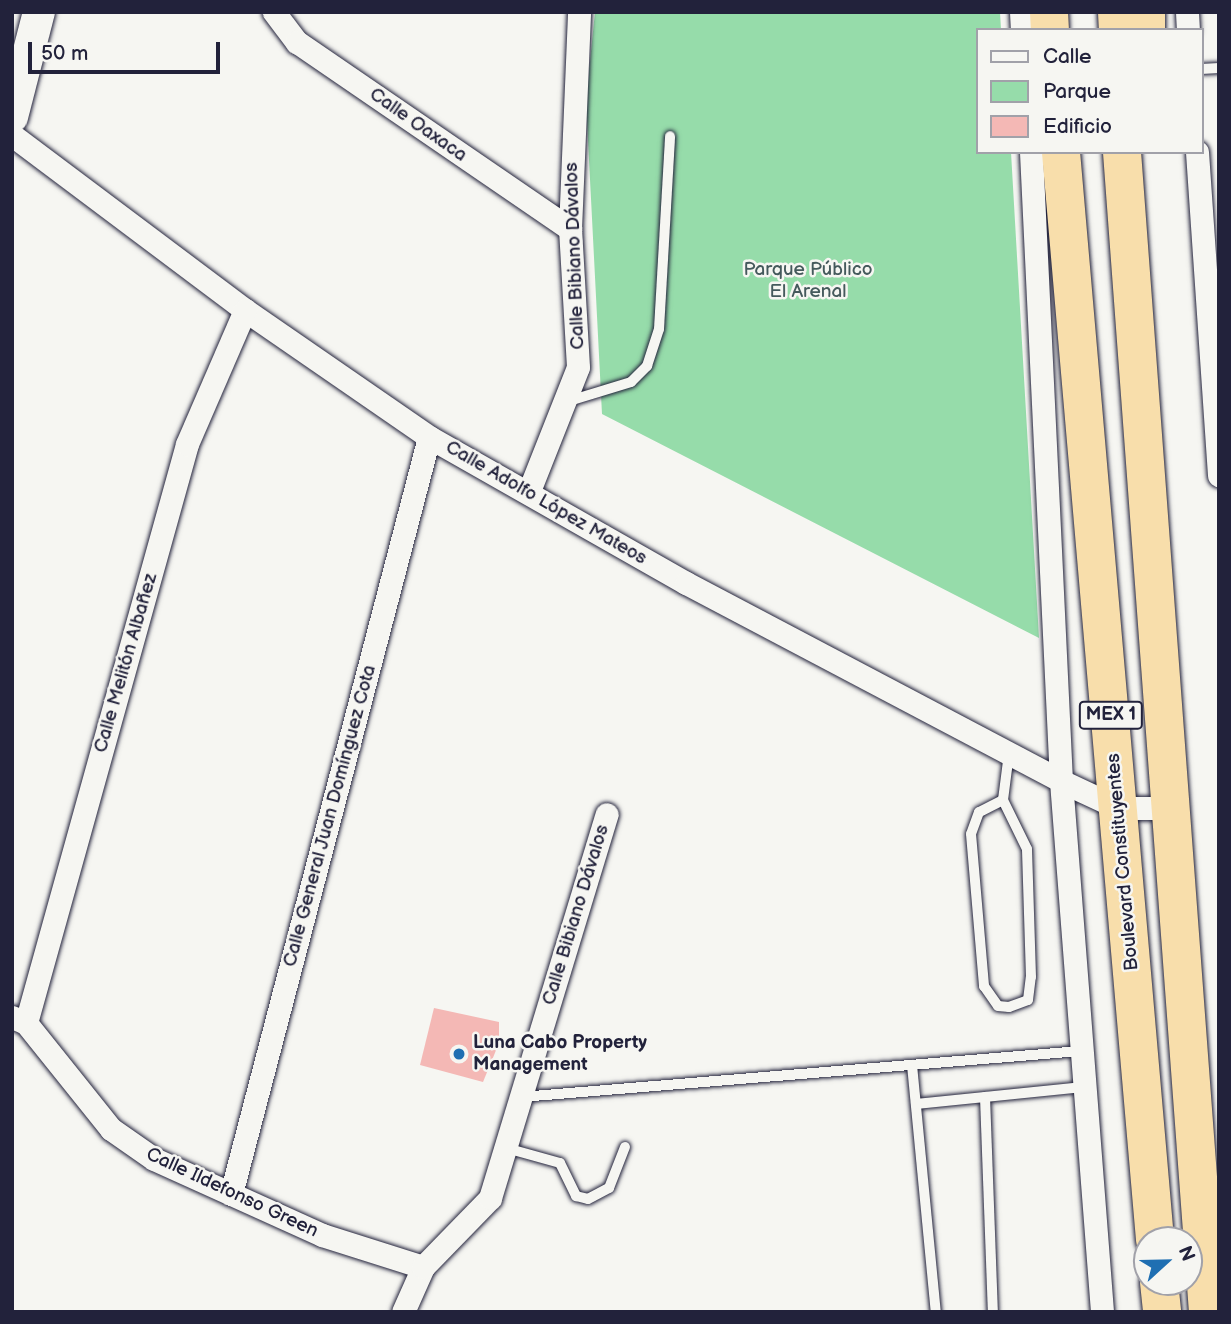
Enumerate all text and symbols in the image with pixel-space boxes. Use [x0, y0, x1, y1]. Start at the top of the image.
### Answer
scale bar [32, 28, 224, 72]
legend [976, 28, 1203, 154]
text: 50 m [41, 41, 88, 66]
text: Calle [1043, 44, 1092, 69]
text: Parque [1043, 79, 1111, 104]
street label: Calle Oaxaca [365, 83, 471, 167]
text: Edificio [1043, 114, 1112, 139]
street label: Calle Bibiano Dávalos [560, 162, 590, 350]
park label: Parque Público El Arenal [743, 259, 873, 303]
street label: Calle Adolfo López Mateos [441, 436, 651, 570]
street label: Calle Melitón Albañez [89, 571, 163, 755]
street label: Calle General Juan Domínguez Cota [279, 662, 381, 970]
road number: MEX 1 [1078, 700, 1144, 730]
street label: Boulevard Constituyentes [1102, 752, 1144, 972]
street label: Calle Bibiano Dávalos [538, 822, 614, 1008]
place label: Luna Cabo Property Management [473, 1032, 647, 1076]
marker: Luna Cabo Property Management [451, 1046, 467, 1062]
street label: Calle Ildefonso Green [142, 1143, 322, 1243]
north arrow [1133, 1226, 1203, 1296]
text: N [1173, 1243, 1199, 1265]

